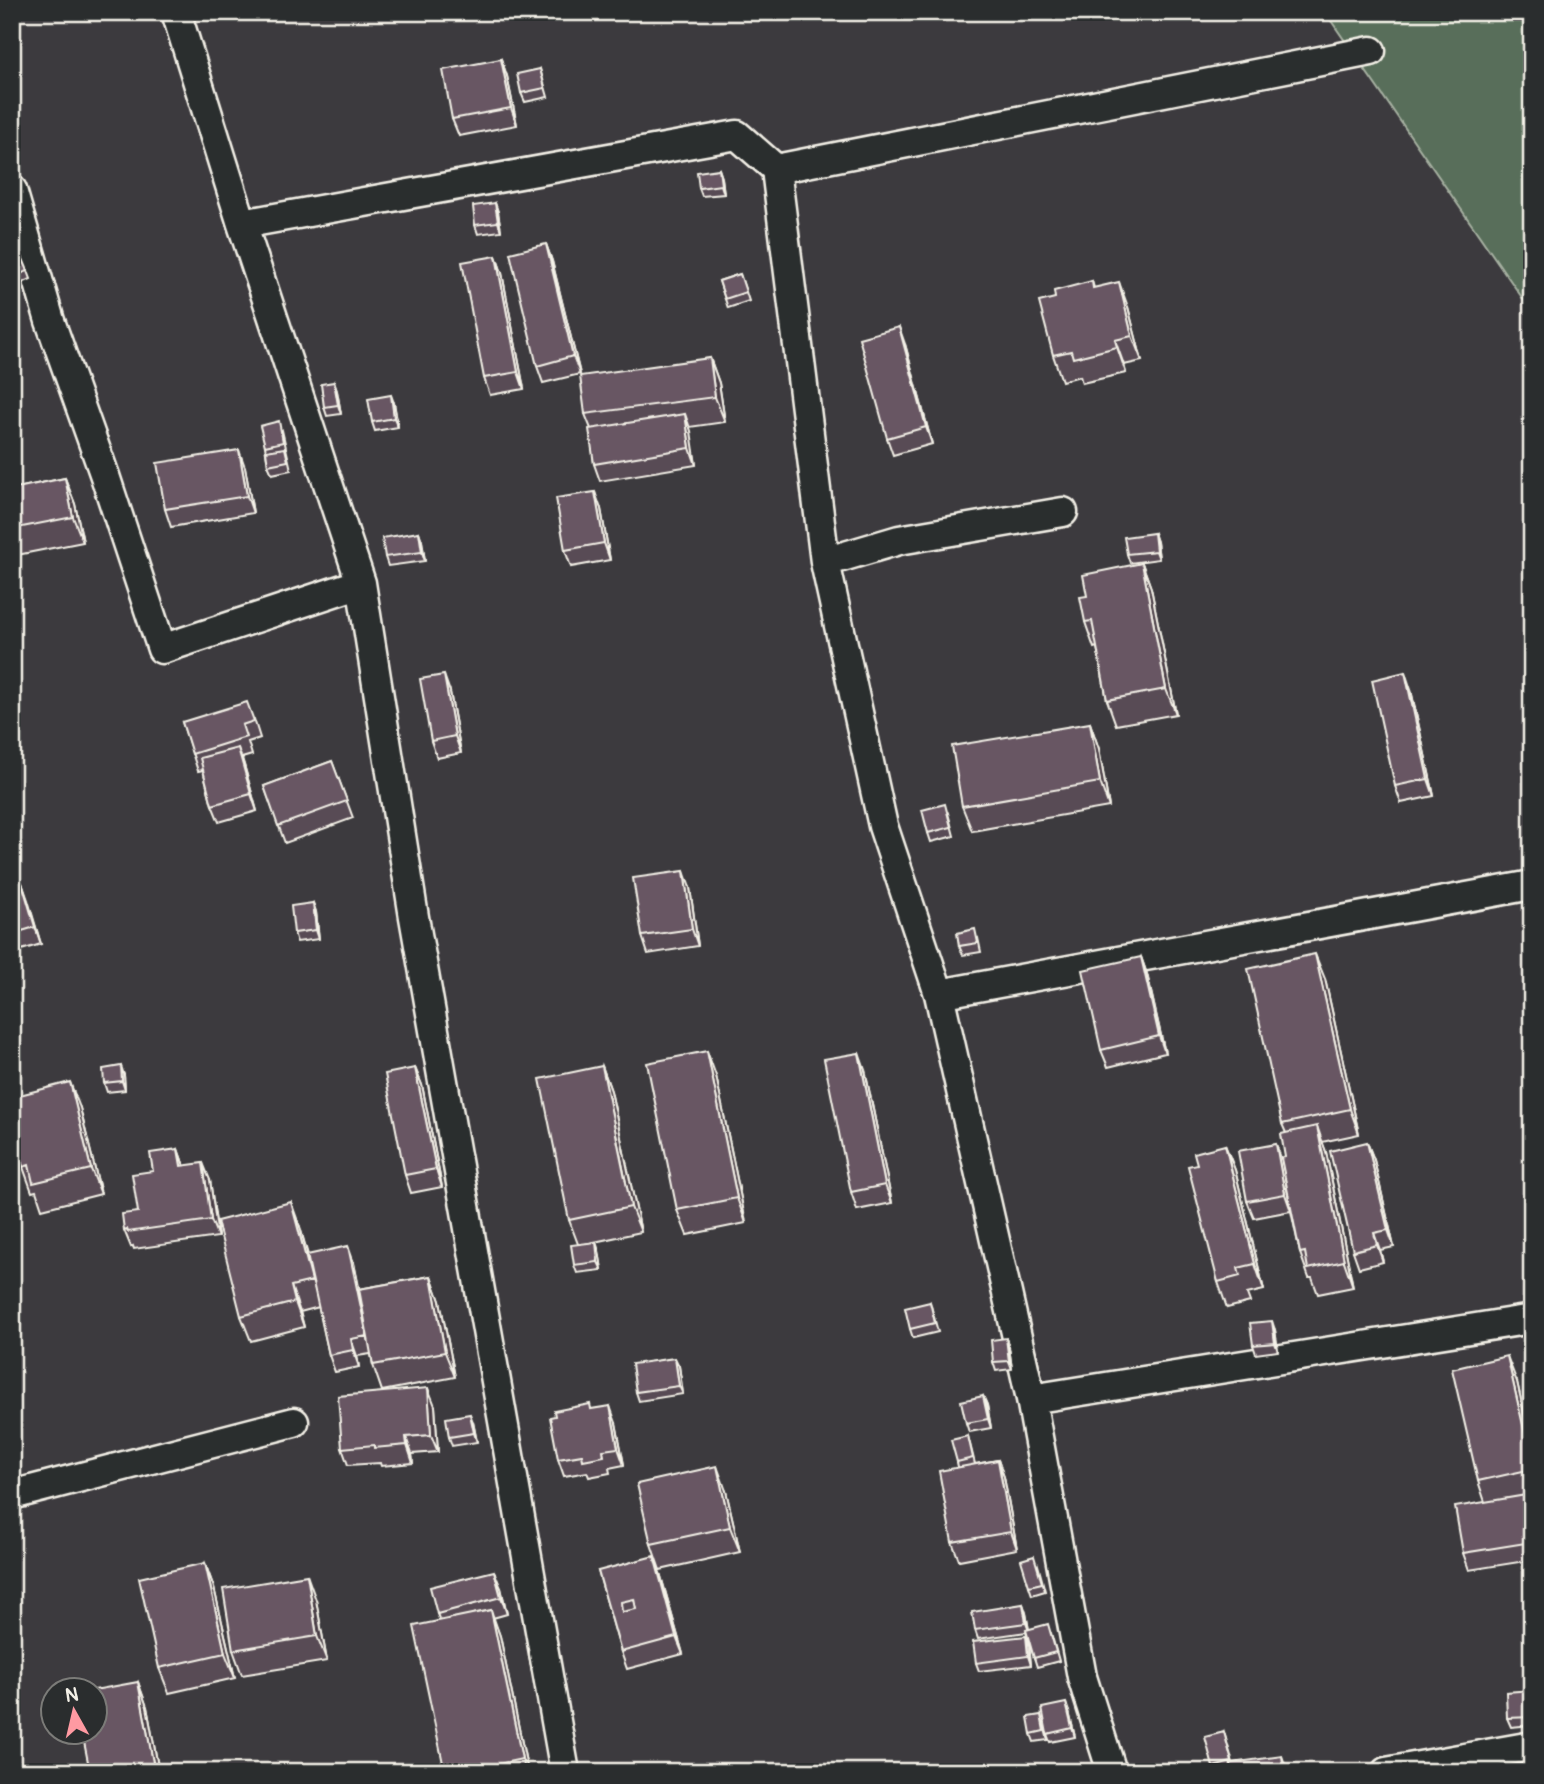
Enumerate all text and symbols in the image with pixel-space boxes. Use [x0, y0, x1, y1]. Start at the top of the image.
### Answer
north arrow [38, 1676, 108, 1746]
text: N [64, 1682, 80, 1708]

